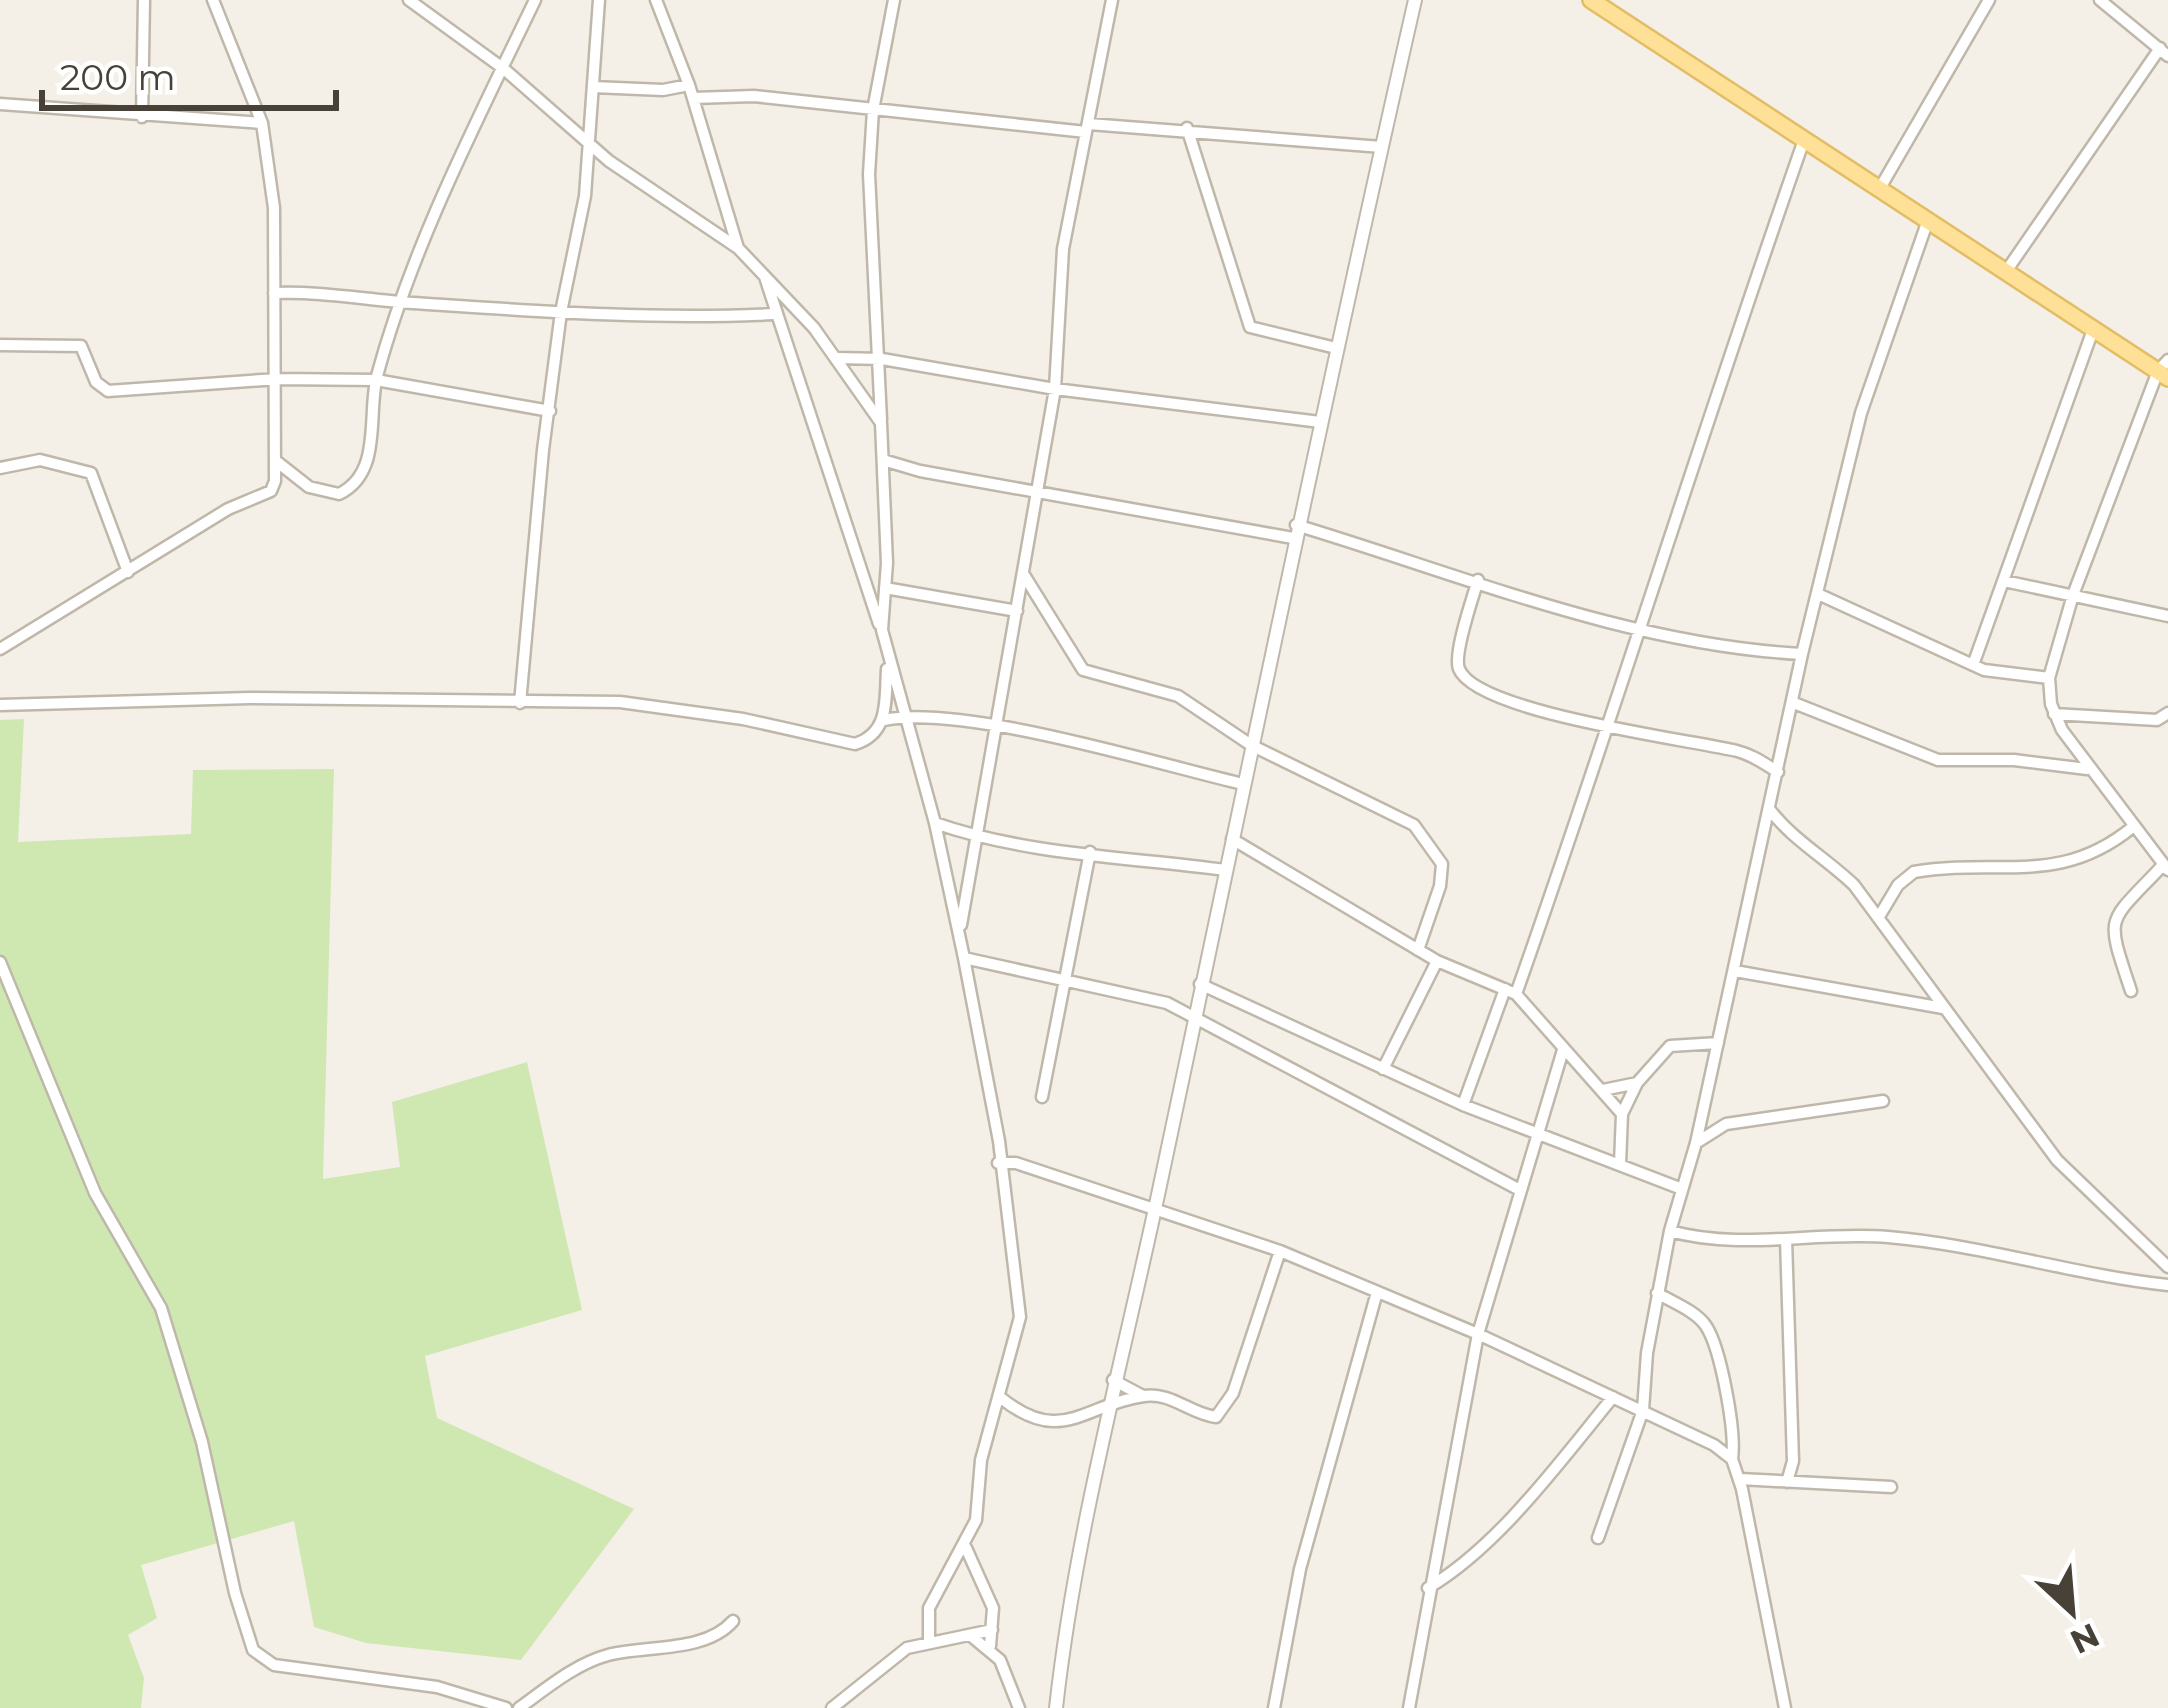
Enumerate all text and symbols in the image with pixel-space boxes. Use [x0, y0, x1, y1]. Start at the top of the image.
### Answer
scale bar [42, 36, 336, 110]
text: 200 m [60, 55, 176, 99]
north arrow [2012, 1552, 2132, 1672]
text: N [2064, 1615, 2106, 1663]

